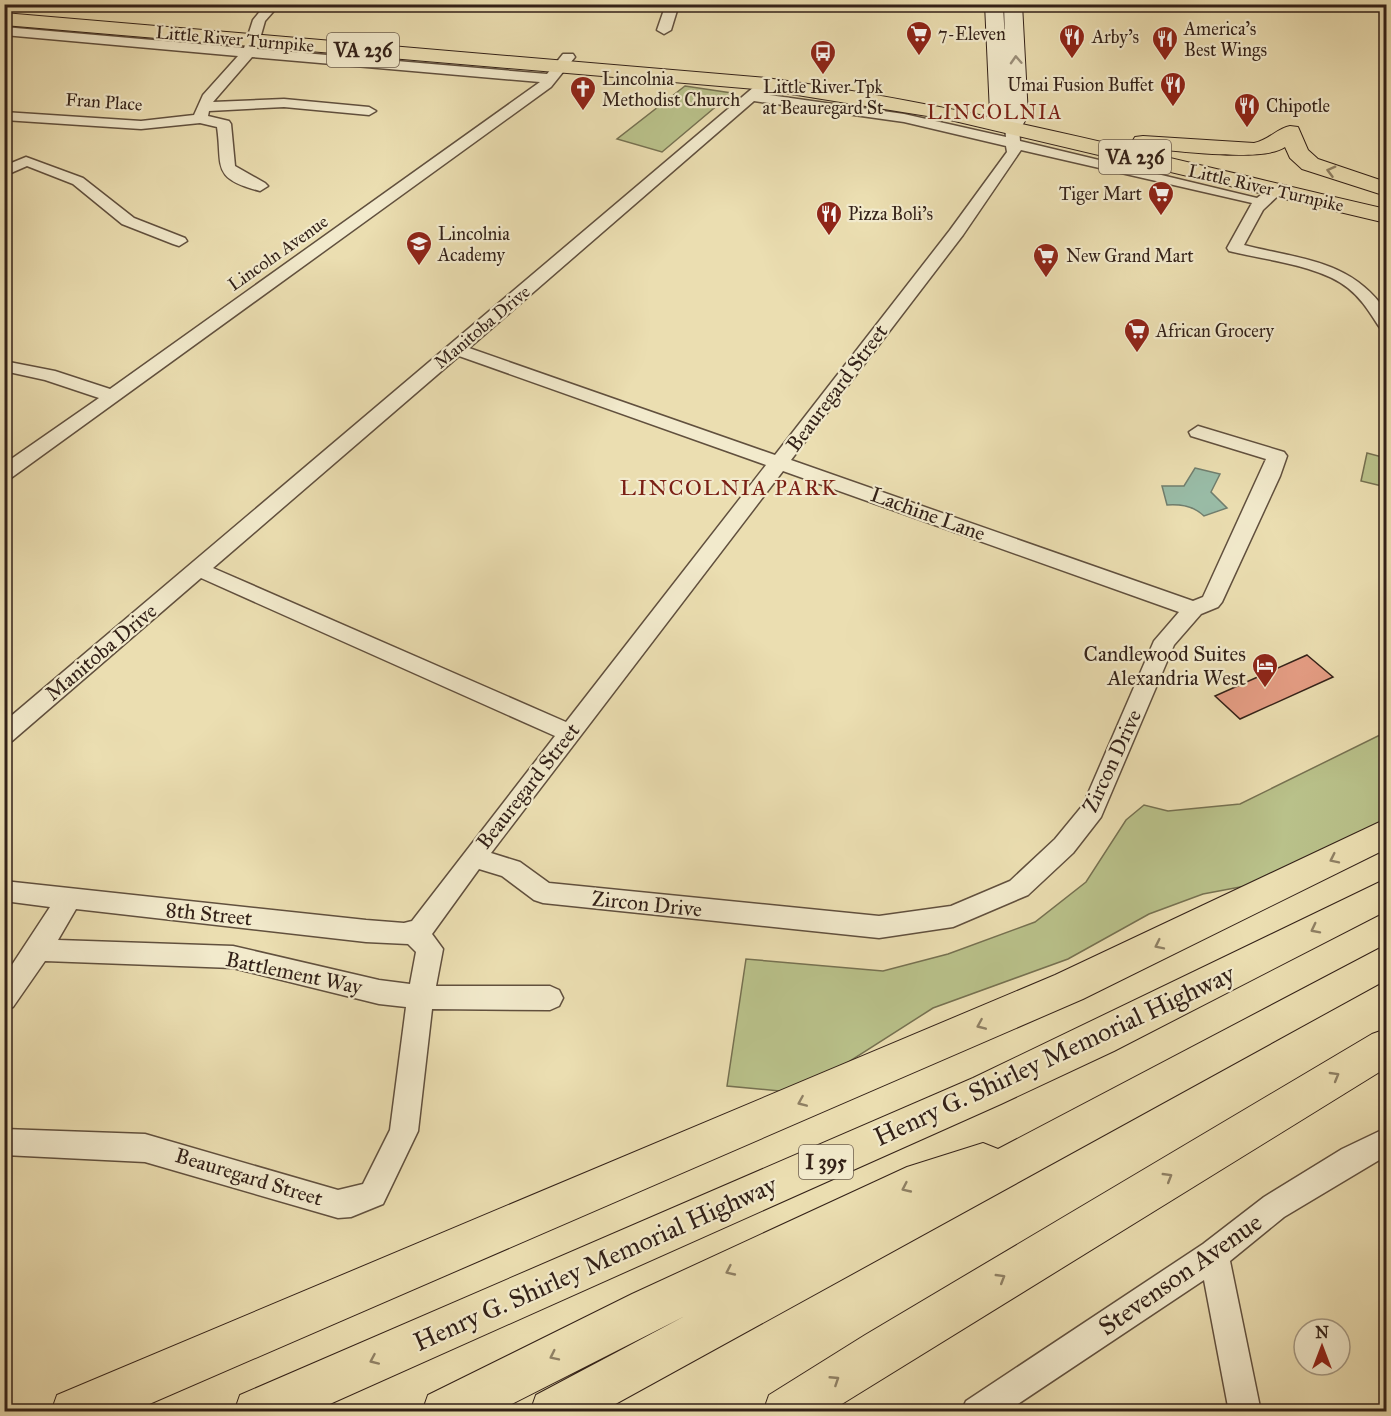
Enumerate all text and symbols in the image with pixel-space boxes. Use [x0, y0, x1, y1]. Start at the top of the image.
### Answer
place label: America's Best Wings [1183, 18, 1267, 62]
supermarket icon: 7-Eleven [904, 19, 934, 57]
street label: Little River Turnpike [155, 21, 315, 57]
restaurant icon: Arby's [1057, 22, 1087, 60]
place label: 7-Eleven [938, 23, 1006, 45]
restaurant icon: America's Best Wings [1150, 24, 1180, 62]
place label: Arby's [1091, 26, 1139, 48]
road number: VA 236 [327, 33, 399, 67]
bus stop icon: Little River Tpk at Beauregard St [808, 38, 838, 76]
one-way arrow [1009, 56, 1022, 65]
place label: Lincolnia Methodist Church [602, 68, 740, 111]
restaurant icon: Umai Fusion Buffet [1158, 70, 1188, 108]
church icon: Lincolnia Methodist Church [568, 74, 598, 112]
place label: Umai Fusion Buffet [1007, 74, 1155, 96]
place label: Little River Tpk at Beauregard St [763, 76, 884, 120]
street label: Fran Place [65, 88, 143, 116]
restaurant icon: Chipotle [1232, 91, 1262, 129]
place label: Chipotle [1266, 95, 1330, 117]
district label: LINCOLNIA [927, 100, 1063, 124]
road number: VA 236 [1099, 140, 1171, 174]
street label: Little River Turnpike [1186, 159, 1346, 217]
one-way arrow [1326, 165, 1336, 178]
supermarket icon: Tiger Mart [1146, 179, 1176, 217]
place label: Tiger Mart [1059, 183, 1143, 206]
restaurant icon: Pizza Boli's [814, 199, 844, 237]
place label: Pizza Boli's [848, 203, 933, 225]
street label: Lincoln Avenue [224, 210, 332, 296]
place label: Lincolnia Academy [437, 223, 510, 266]
school or university icon: Lincolnia Academy [404, 229, 434, 267]
supermarket icon: New Grand Mart [1031, 241, 1061, 279]
place label: New Grand Mart [1066, 245, 1194, 267]
street label: Manitoba Drive [430, 281, 534, 373]
supermarket icon: African Grocery [1122, 316, 1152, 354]
street label: Beauregard Street [781, 319, 894, 457]
place label: African Grocery [1155, 320, 1274, 342]
district label: LINCOLNIA PARK [620, 474, 838, 501]
street label: Lachine Lane [867, 481, 989, 547]
street label: Manitoba Drive [40, 598, 162, 706]
place label: Candlewood Suites Alexandria West [1084, 641, 1247, 691]
hotel icon: Candlewood Suites Alexandria West [1250, 651, 1280, 689]
street label: Zircon Drive [1077, 705, 1147, 817]
street label: Beauregard Street [471, 717, 586, 854]
one-way arrow [1329, 852, 1340, 864]
street label: Zircon Drive [591, 885, 704, 923]
street label: 8th Street [164, 897, 254, 932]
one-way arrow [1311, 922, 1322, 934]
one-way arrow [1154, 937, 1165, 949]
street label: Battlement Way [223, 946, 366, 1000]
street label: Henry G. Shirley Memorial Highway [868, 957, 1240, 1153]
one-way arrow [976, 1018, 987, 1030]
one-way arrow [1329, 1072, 1339, 1084]
one-way arrow [797, 1094, 808, 1106]
street label: Beauregard Street [172, 1142, 326, 1212]
road number: I 395 [799, 1145, 853, 1179]
street label: Henry G. Shirley Memorial Highway [408, 1168, 783, 1358]
one-way arrow [1162, 1172, 1172, 1184]
one-way arrow [902, 1181, 913, 1193]
street label: Stevenson Avenue [1092, 1206, 1268, 1342]
one-way arrow [725, 1264, 736, 1276]
one-way arrow [995, 1273, 1005, 1285]
north arrow [1292, 1317, 1352, 1377]
text: N [1315, 1323, 1329, 1342]
one-way arrow [550, 1349, 561, 1361]
one-way arrow [370, 1353, 381, 1365]
one-way arrow [828, 1376, 839, 1387]

